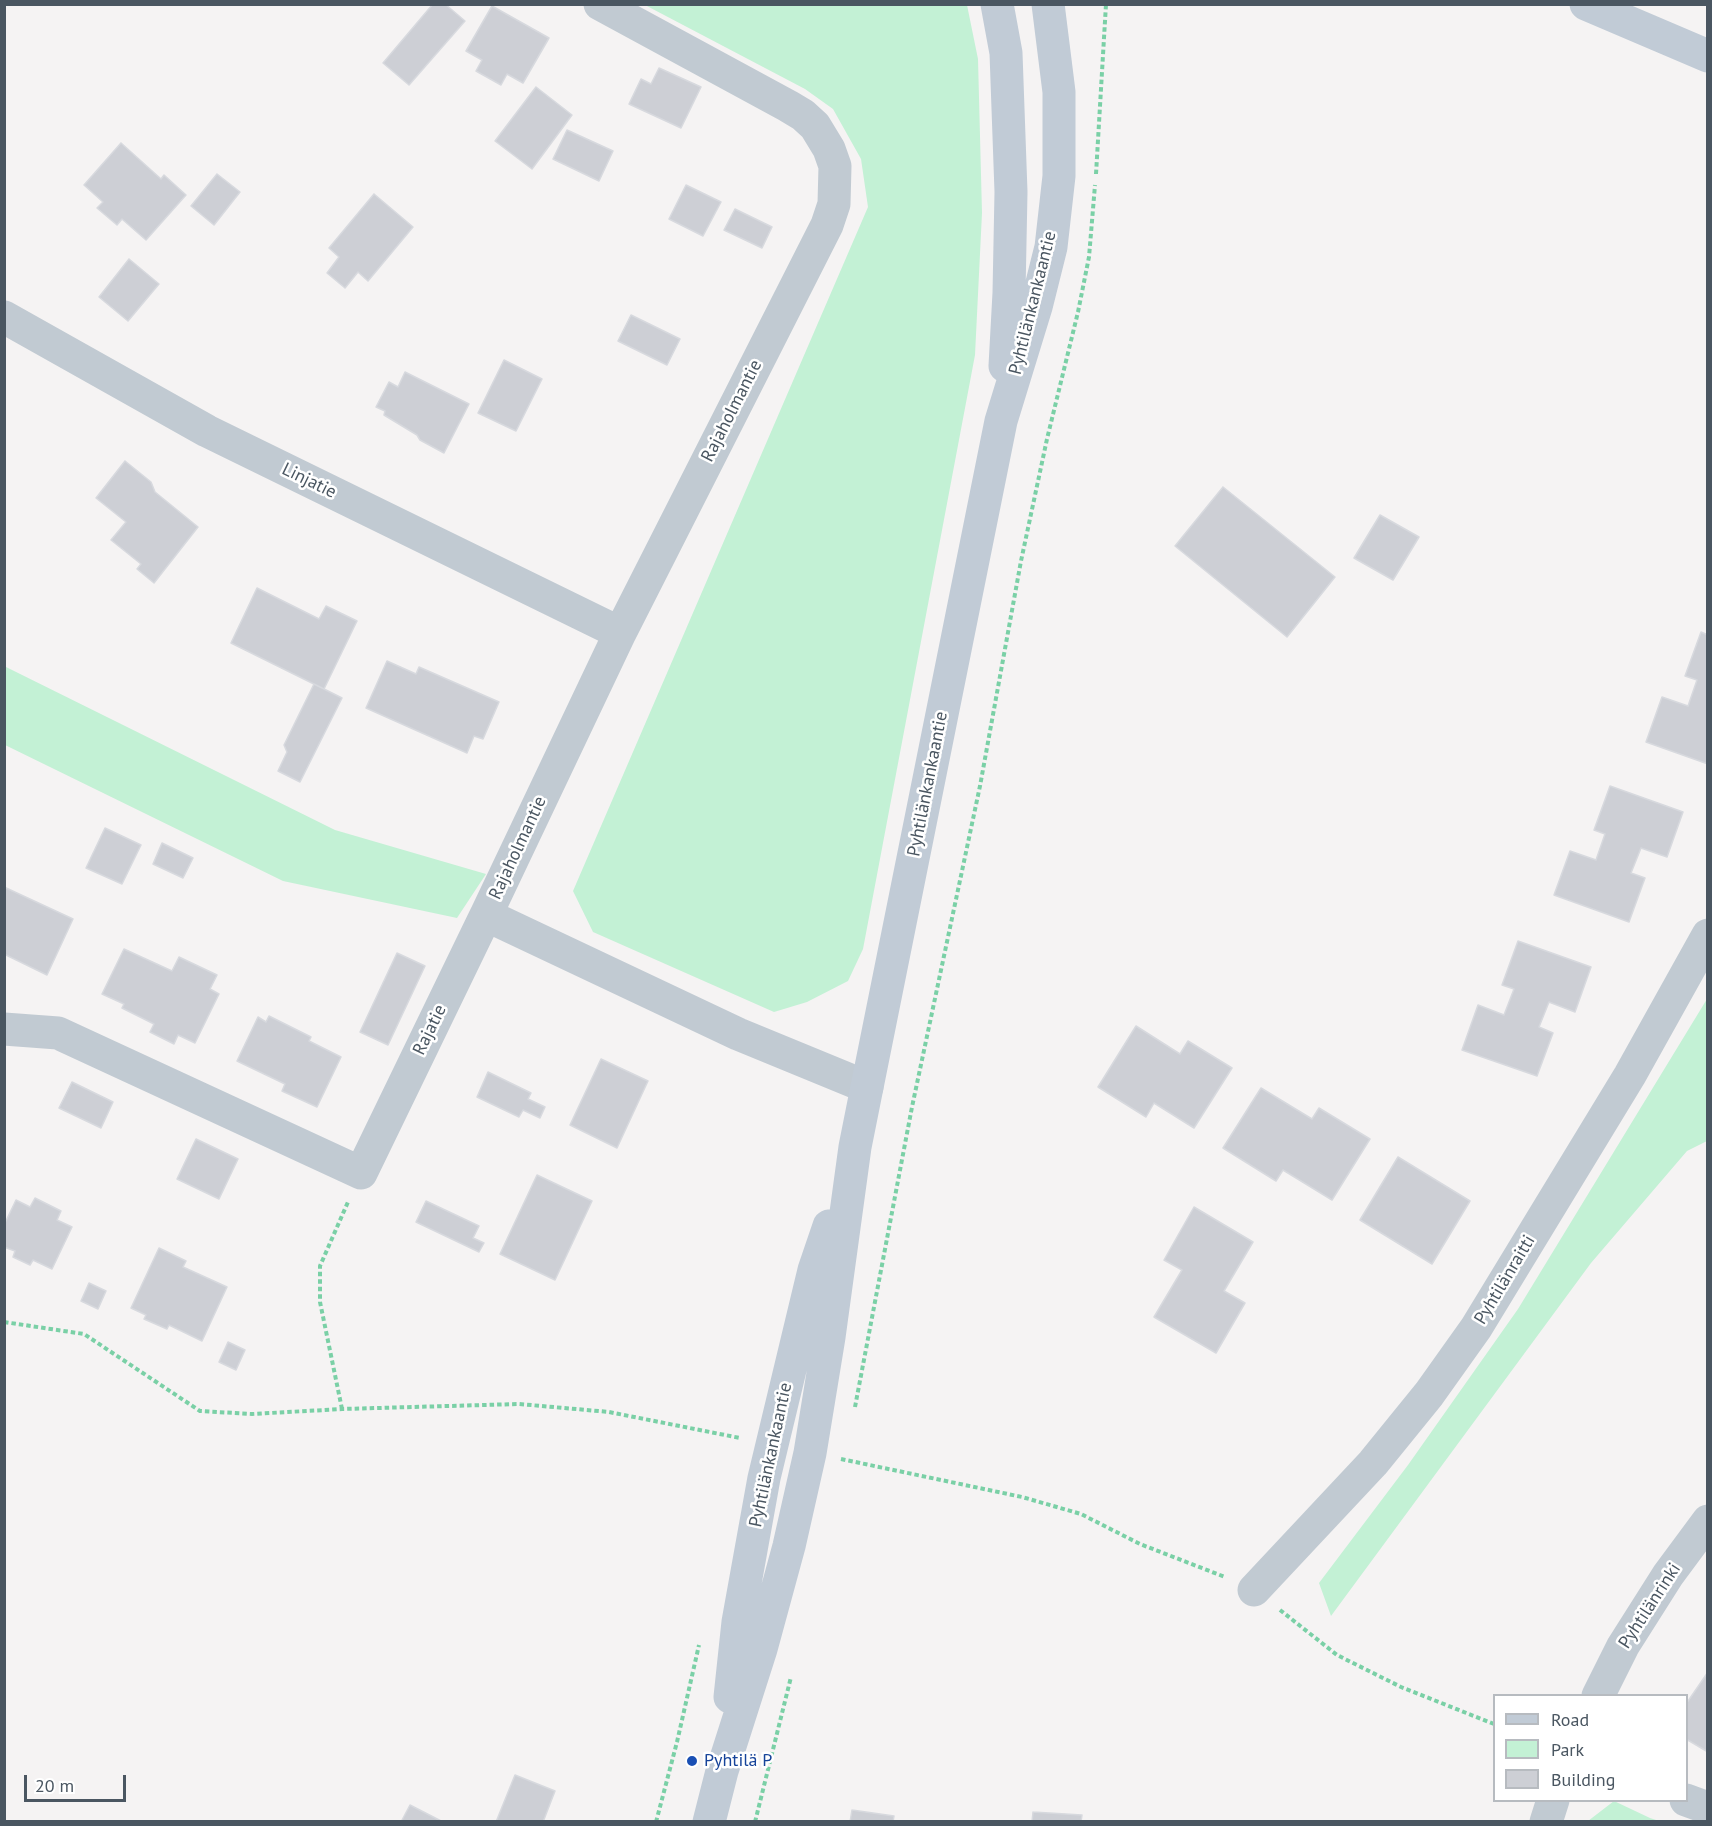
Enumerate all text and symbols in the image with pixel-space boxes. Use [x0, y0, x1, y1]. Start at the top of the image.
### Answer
street label: Pyhtilänkankaantie [1005, 229, 1061, 377]
street label: Rajaholmantie [697, 356, 767, 466]
street label: Linjatie [278, 459, 340, 503]
street label: Pyhtilänkankaantie [903, 710, 953, 858]
street label: Rajaholmantie [485, 793, 551, 903]
street label: Rajatie [409, 1001, 451, 1059]
street label: Pyhtilänraitti [1470, 1232, 1540, 1328]
street label: Pyhtilänkankaantie [745, 1381, 797, 1529]
street label: Pyhtilänrinki [1614, 1559, 1686, 1653]
legend [1493, 1694, 1688, 1802]
text: Road [1551, 1708, 1589, 1731]
text: Park [1551, 1738, 1584, 1761]
place label: Pyhtilä P [704, 1750, 772, 1772]
marker: Pyhtilä P [685, 1754, 699, 1768]
scale bar [27, 1763, 129, 1801]
text: Building [1551, 1768, 1615, 1791]
text: 20 m [35, 1774, 74, 1797]

